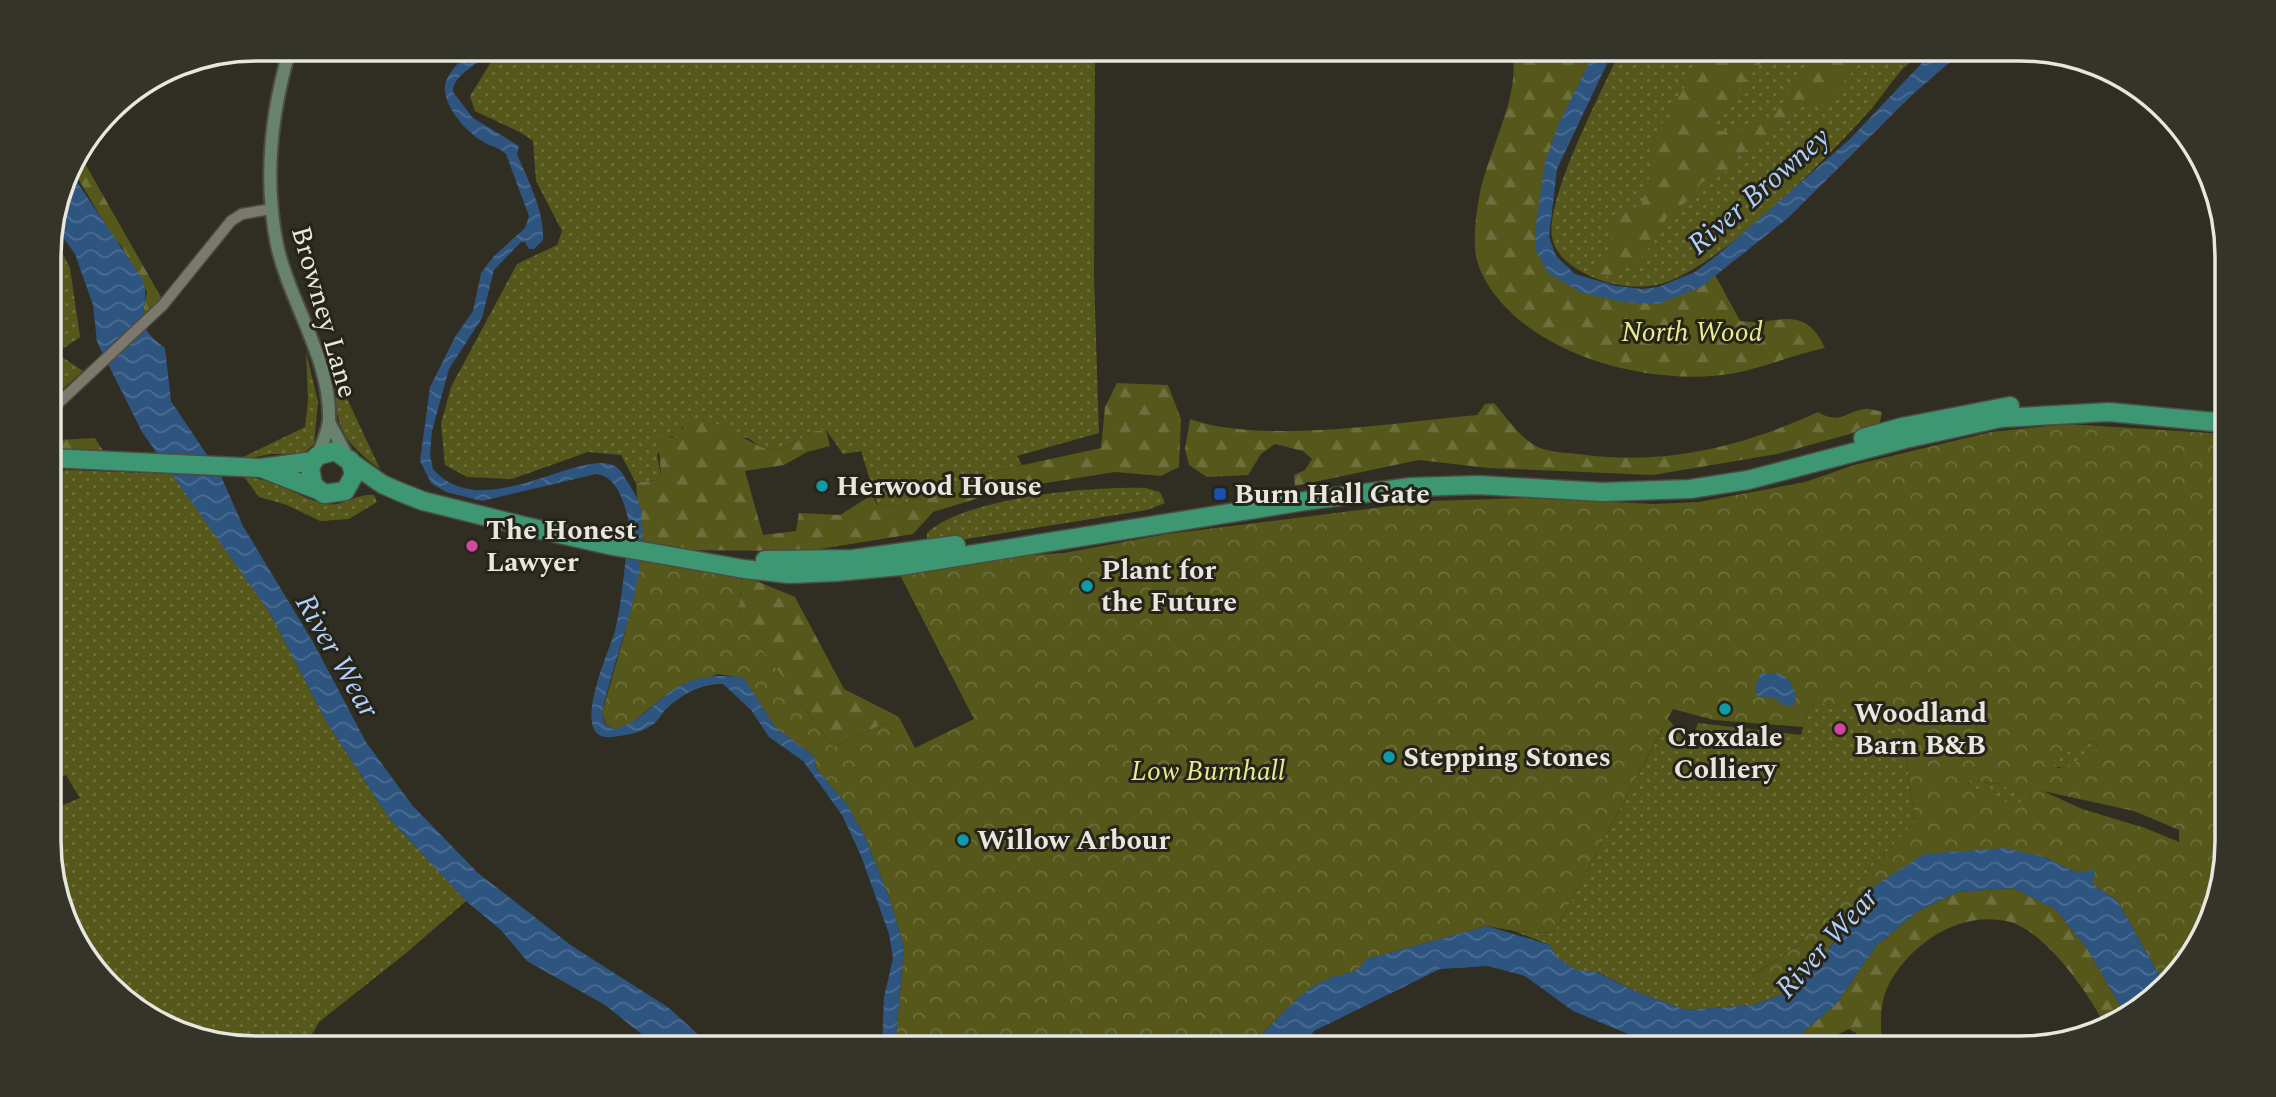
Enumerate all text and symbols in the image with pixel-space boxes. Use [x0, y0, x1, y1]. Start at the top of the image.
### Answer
water label: River Browney [1677, 115, 1841, 266]
street label: Browney Lane [279, 221, 369, 403]
park label: North Wood [1621, 311, 1763, 354]
place label: Herwood House [836, 465, 1042, 508]
place label: Burn Hall Gate [1234, 473, 1430, 516]
marker: Herwood House [814, 478, 830, 494]
marker: Burn Hall Gate [1212, 486, 1228, 502]
place label: The Honest Lawyer [486, 509, 637, 584]
marker: The Honest Lawyer [464, 538, 480, 554]
place label: Plant for the Future [1101, 549, 1237, 624]
marker: Plant for the Future [1079, 578, 1095, 594]
water label: River Wear [283, 585, 391, 727]
place label: Woodland Barn B&B [1854, 692, 1987, 767]
marker: Croxdale Colliery [1717, 701, 1733, 717]
place label: Croxdale Colliery [1667, 716, 1783, 791]
marker: Woodland Barn B&B [1832, 721, 1848, 737]
place label: Stepping Stones [1403, 736, 1611, 779]
marker: Stepping Stones [1381, 749, 1397, 765]
park label: Low Burnhall [1131, 750, 1285, 793]
place label: Willow Arbour [977, 819, 1170, 862]
marker: Willow Arbour [955, 832, 971, 848]
water label: River Wear [1764, 876, 1890, 1009]

